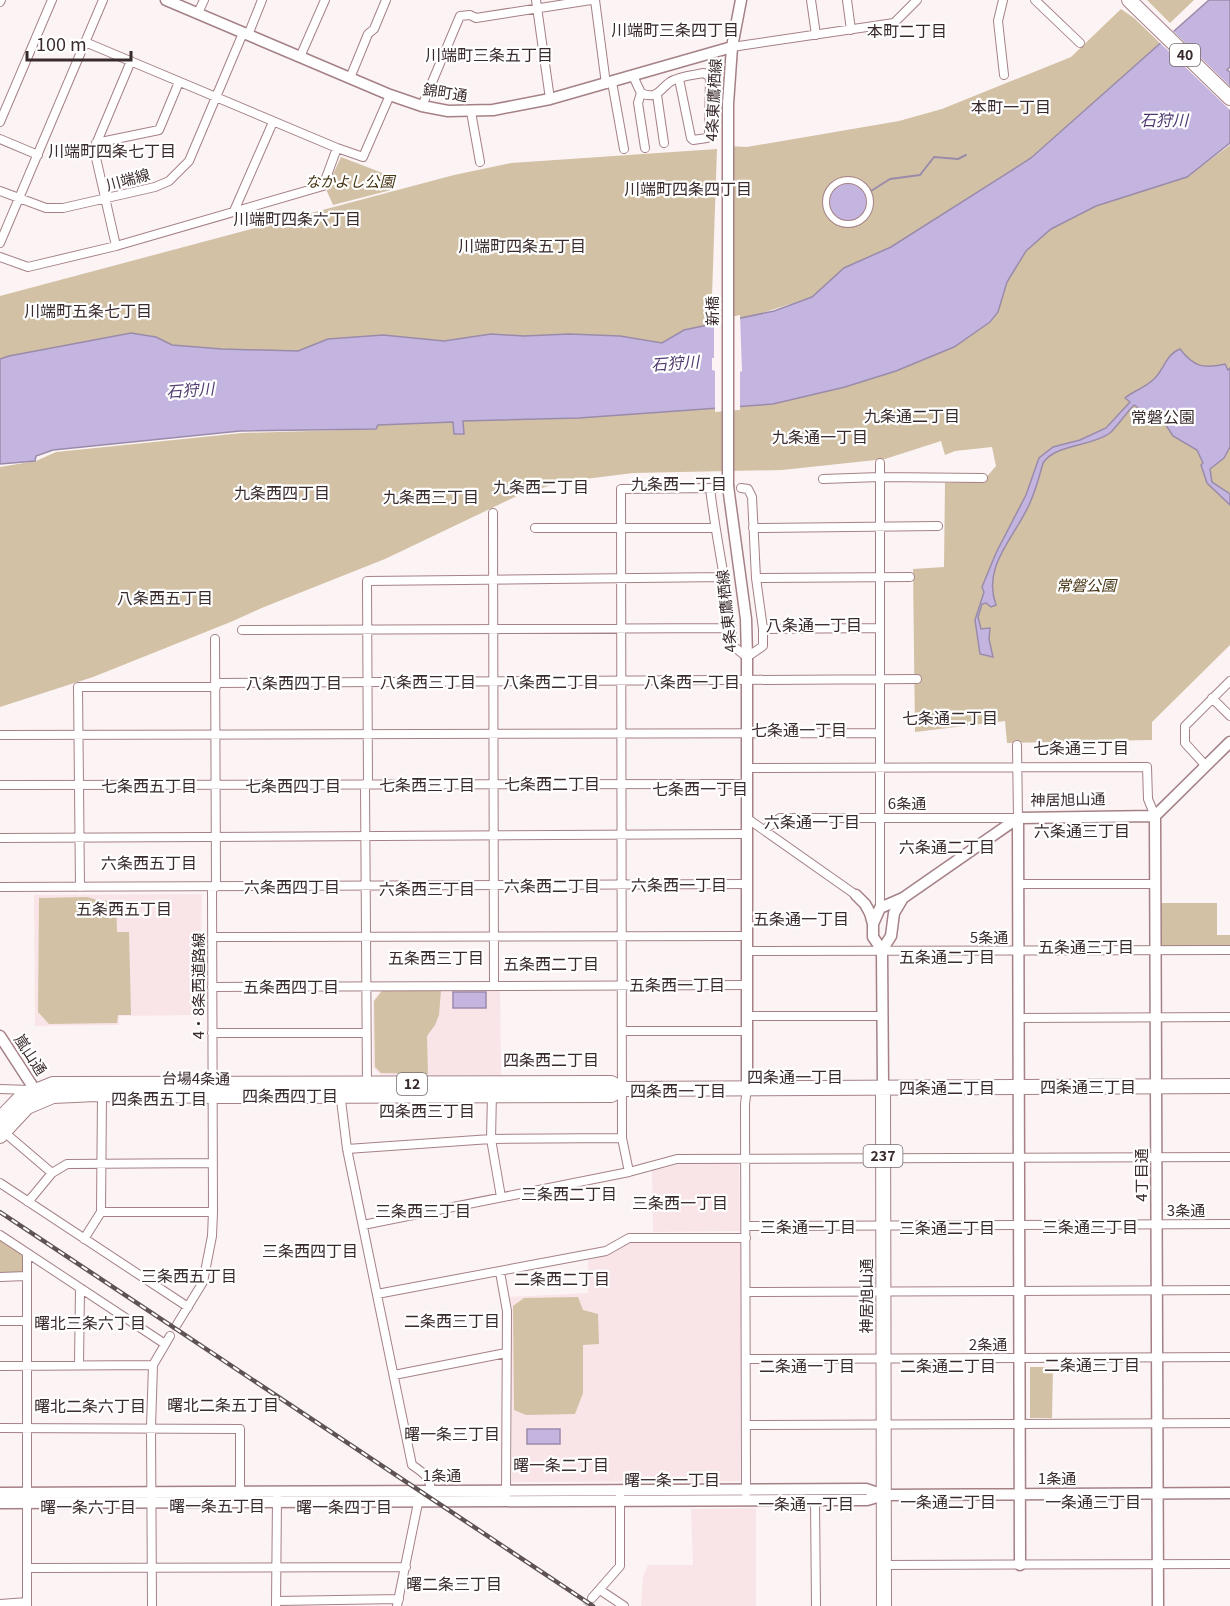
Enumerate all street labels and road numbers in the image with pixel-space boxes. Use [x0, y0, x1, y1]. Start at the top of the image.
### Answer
road number: 40 [1170, 44, 1200, 66]
street label: 4条東鷹栖線 [700, 58, 725, 142]
street label: 錦町通 [421, 78, 469, 105]
street label: 川端線 [103, 163, 152, 195]
street label: 新橋 [701, 296, 722, 326]
street label: 4条東鷹栖線 [711, 569, 740, 654]
street label: 神居旭山通 [1030, 787, 1106, 810]
street label: 6条通 [888, 792, 926, 813]
street label: 5条通 [970, 926, 1008, 947]
street label: 4・8条西道路線 [187, 933, 208, 1039]
street label: 嵐山通 [10, 1030, 52, 1079]
street label: 台場4条通 [162, 1066, 230, 1089]
road number: 12 [397, 1073, 427, 1095]
road number: 237 [864, 1145, 902, 1167]
street label: 4丁目通 [1130, 1148, 1151, 1202]
street label: 3条通 [1167, 1199, 1205, 1220]
street label: 神居旭山通 [855, 1258, 876, 1334]
street label: 2条通 [969, 1333, 1007, 1354]
street label: 1条通 [423, 1464, 461, 1485]
street label: 1条通 [1038, 1467, 1076, 1488]

